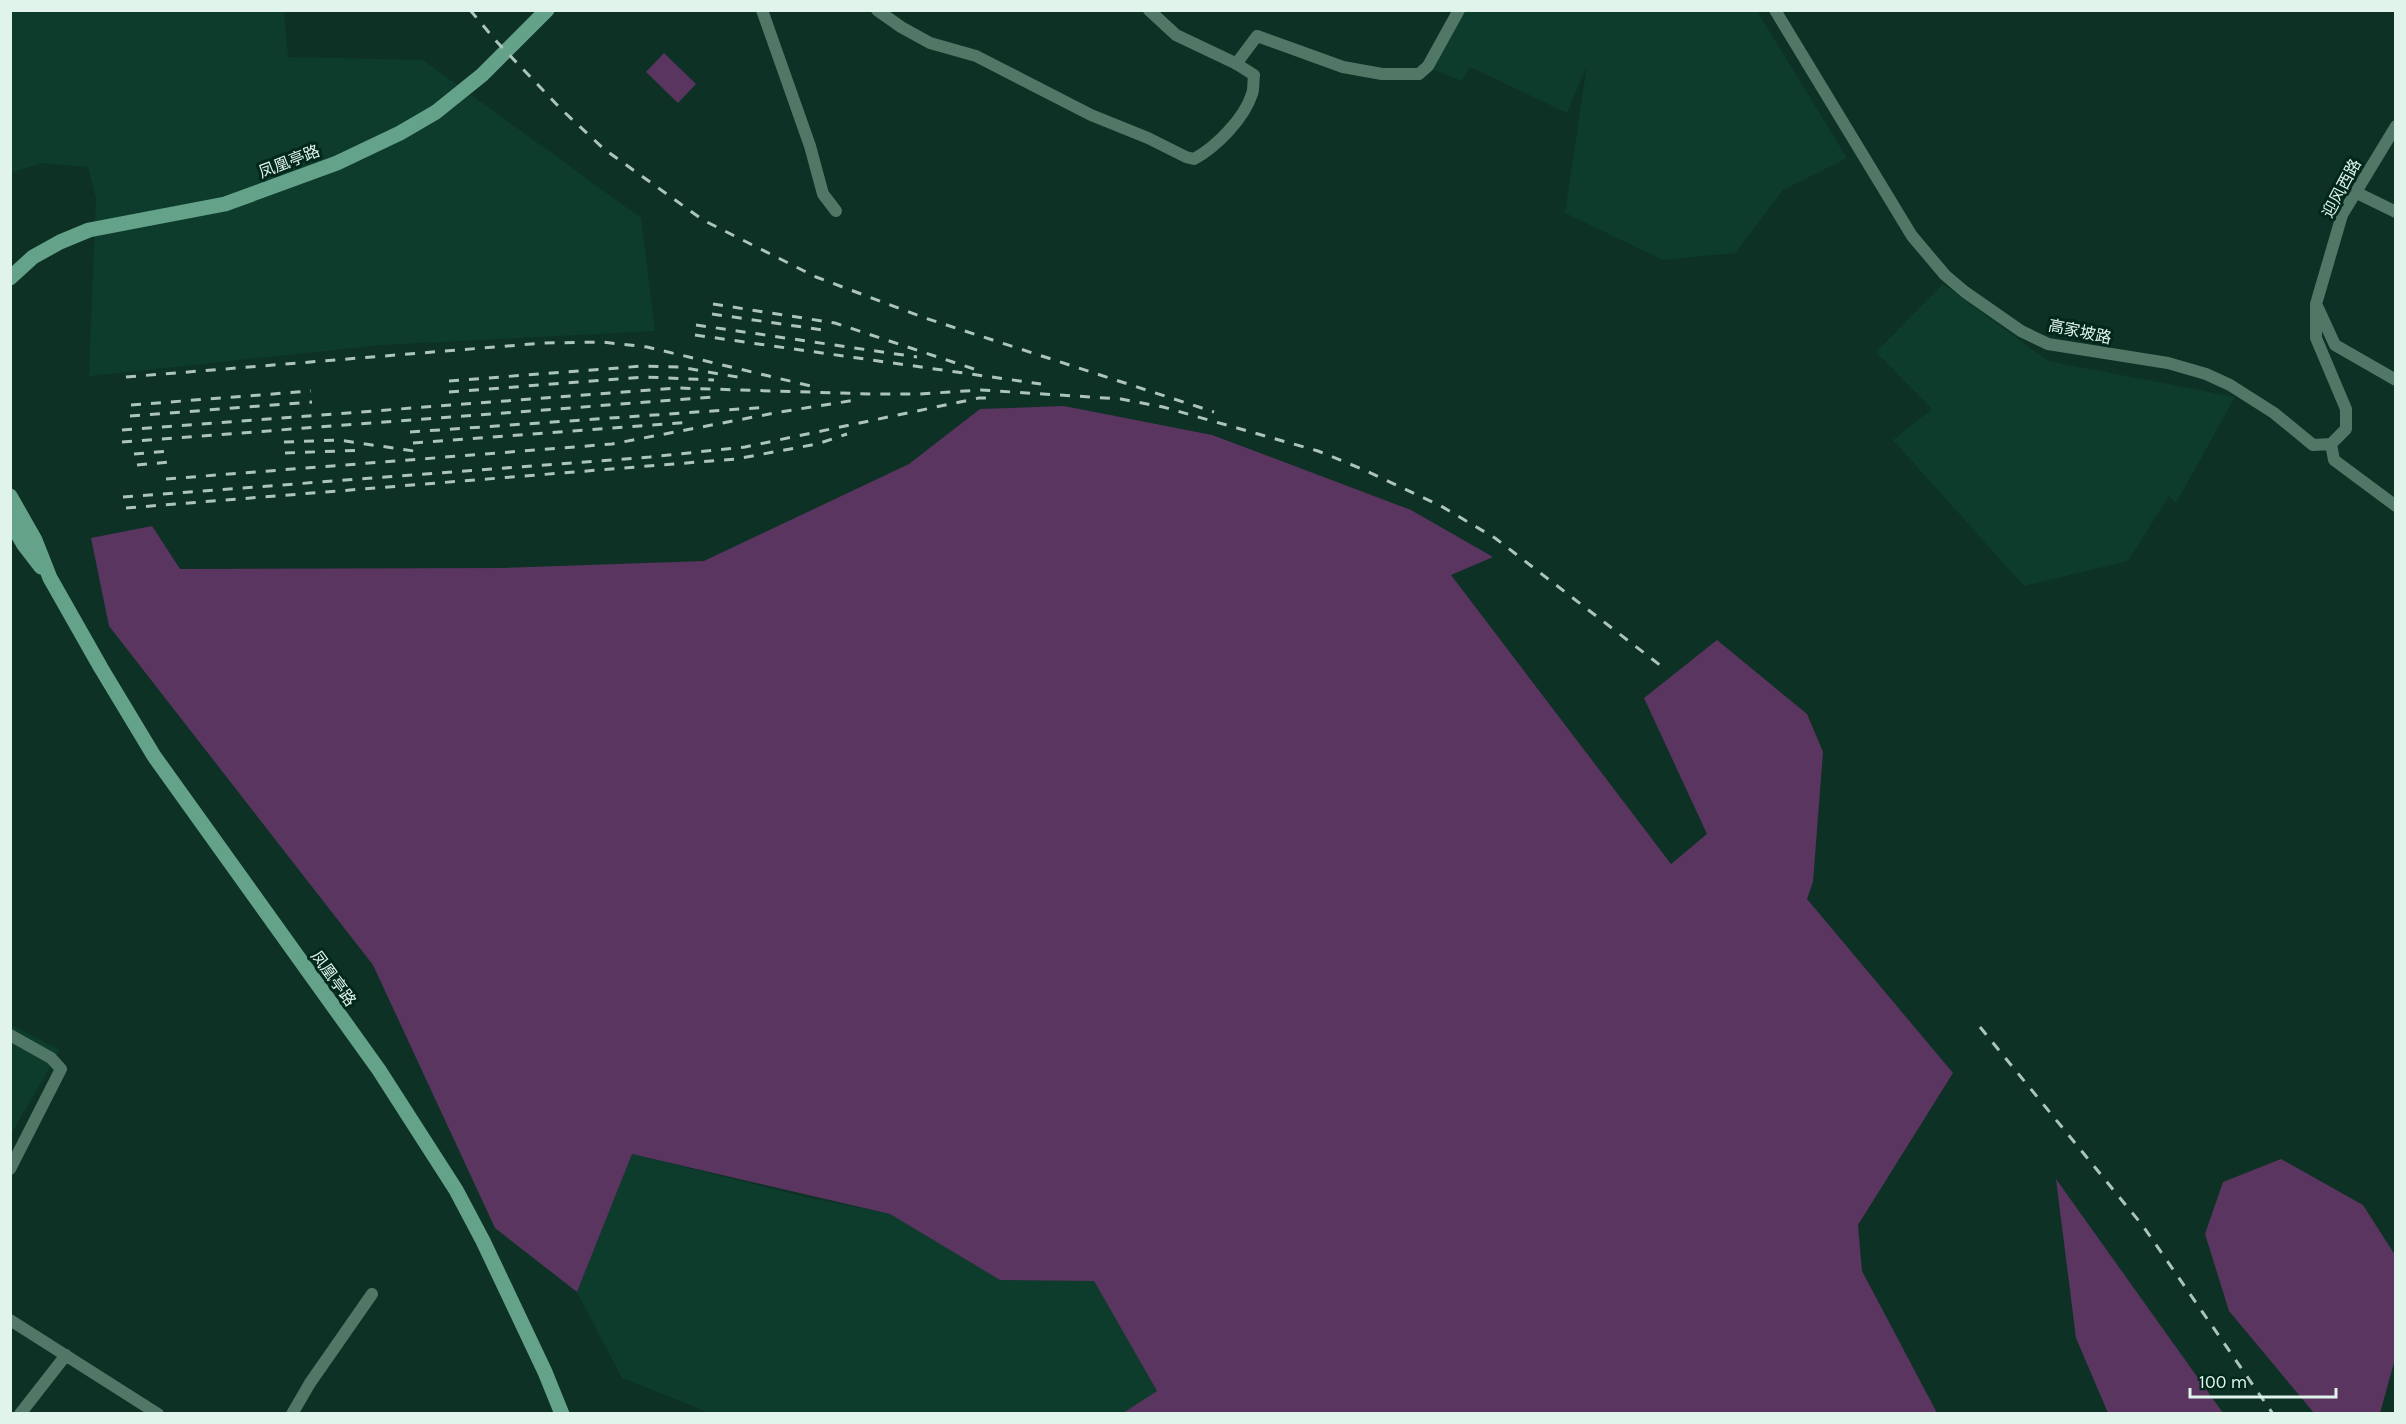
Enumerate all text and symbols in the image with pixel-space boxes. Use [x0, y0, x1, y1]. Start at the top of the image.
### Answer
street label: 凤凰亭路 [256, 141, 322, 182]
street label: 迎风西路 [2318, 156, 2365, 221]
street label: 高家坡路 [2047, 316, 2113, 347]
street label: 凤凰亭路 [307, 947, 360, 1010]
scale bar [2190, 1361, 2336, 1399]
text: 100 m [2199, 1371, 2247, 1393]

